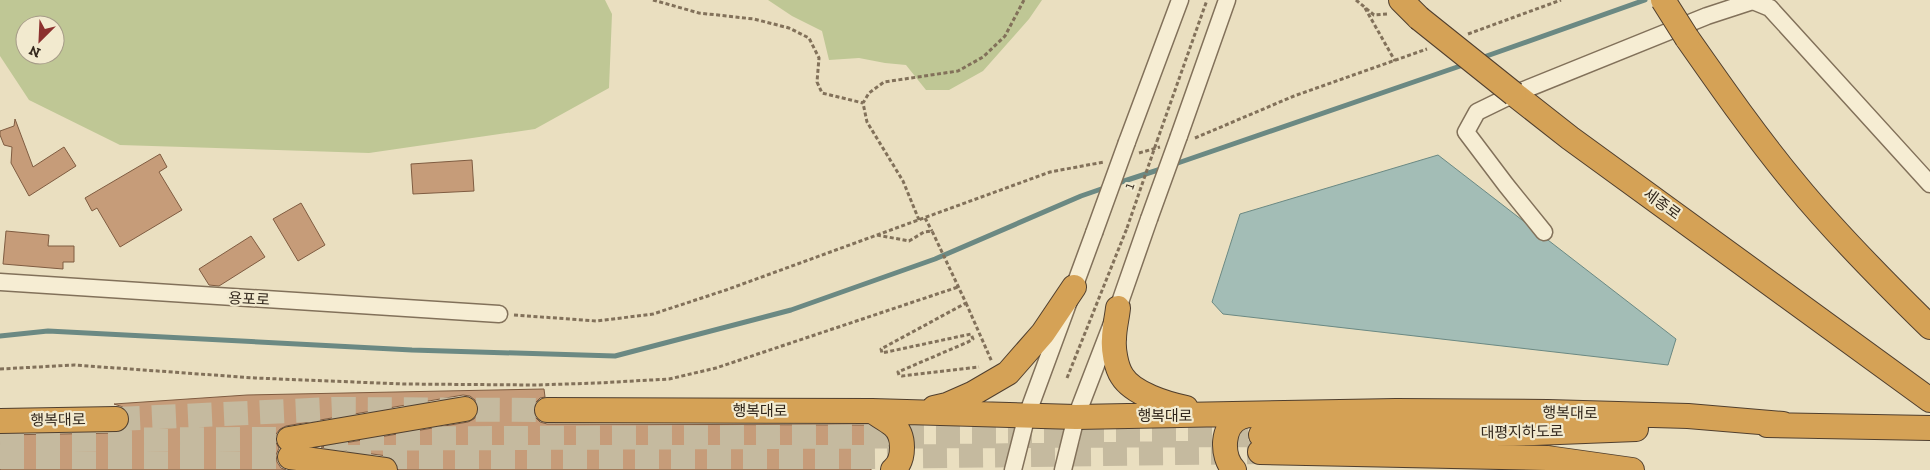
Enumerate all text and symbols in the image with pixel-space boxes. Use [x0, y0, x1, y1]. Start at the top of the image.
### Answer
north arrow [15, 15, 65, 65]
text: N [26, 41, 43, 61]
street label: 1 [1120, 180, 1139, 192]
street label: 세종로 [1640, 185, 1684, 223]
street label: 용포로 [228, 289, 270, 309]
street label: 행복대로 [732, 402, 788, 420]
street label: 행복대로 [1542, 404, 1598, 422]
street label: 행복대로 [1137, 407, 1193, 425]
street label: 행복대로 [30, 411, 86, 429]
street label: 대평지하도로 [1480, 422, 1564, 442]

